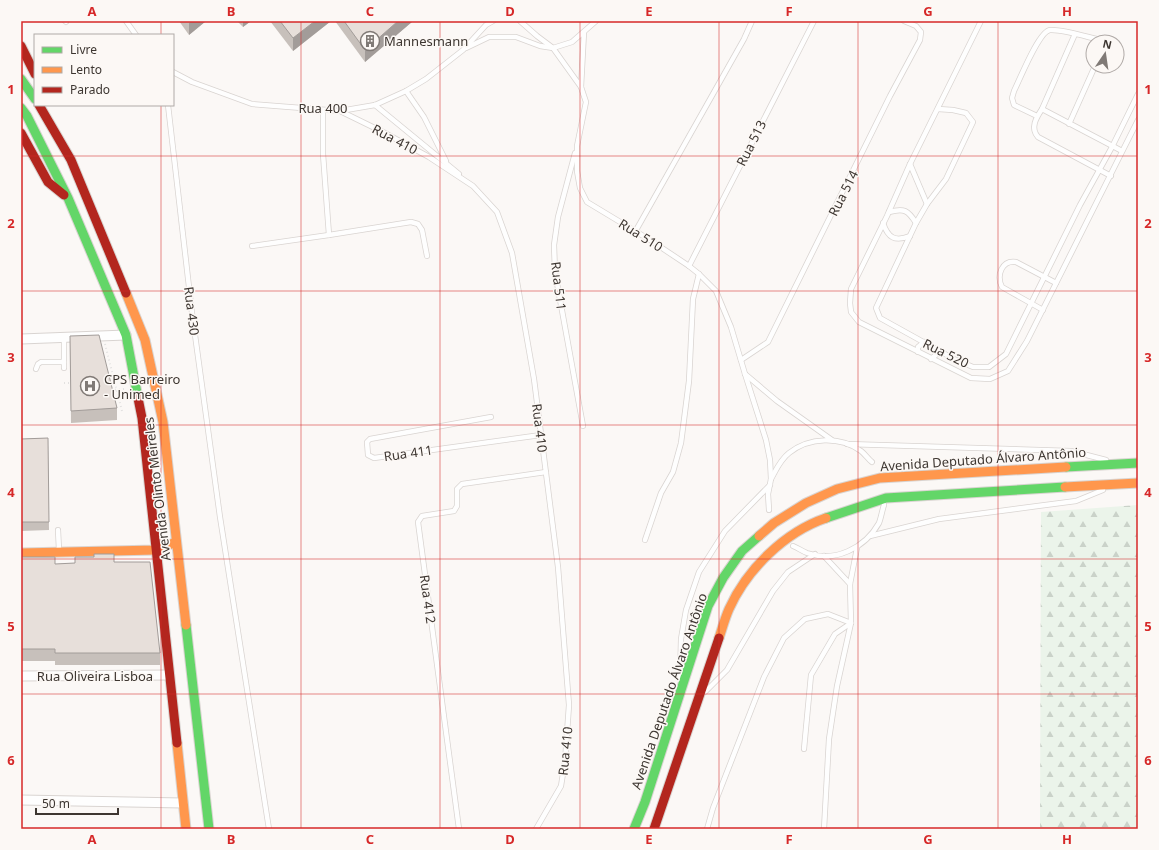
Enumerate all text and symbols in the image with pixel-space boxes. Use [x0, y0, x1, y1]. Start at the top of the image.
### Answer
text: A [88, 2, 97, 20]
text: B [227, 2, 235, 20]
text: C [366, 2, 374, 20]
text: D [505, 2, 515, 20]
text: E [645, 2, 653, 20]
text: F [785, 2, 793, 20]
text: G [923, 2, 933, 20]
text: H [1062, 2, 1072, 20]
building icon: Mannesmann [359, 30, 381, 52]
place label: Mannesmann [384, 32, 468, 50]
legend [34, 34, 174, 106]
north arrow [1085, 34, 1125, 74]
text: N [1101, 35, 1113, 52]
text: Livre [70, 41, 97, 58]
text: Lento [70, 61, 102, 78]
text: 1 [7, 80, 15, 98]
text: 1 [1144, 80, 1152, 98]
text: Parado [70, 81, 110, 98]
street label: Rua 400 [298, 99, 348, 117]
street label: Rua 513 [732, 117, 770, 169]
street label: Rua 410 [369, 120, 421, 158]
street label: Rua 514 [824, 167, 862, 219]
text: 2 [7, 214, 15, 232]
street label: Rua 510 [615, 214, 667, 256]
text: 2 [1144, 214, 1152, 232]
street label: Rua 511 [547, 261, 571, 311]
street label: Rua 430 [180, 286, 204, 336]
street label: Rua 520 [920, 334, 972, 372]
text: 3 [7, 348, 15, 366]
text: 3 [1144, 348, 1152, 366]
place label: CPS Barreiro - Unimed [104, 370, 181, 403]
hospital icon: CPS Barreiro - Unimed [79, 375, 101, 397]
street label: Rua 410 [528, 403, 552, 453]
street label: Avenida Olinto Meireles [139, 416, 175, 562]
street label: Rua 411 [382, 441, 434, 465]
street label: Avenida Deputado Álvaro Antônio [879, 443, 1087, 475]
text: 4 [7, 483, 15, 501]
text: 4 [1144, 483, 1152, 501]
street label: Rua 412 [416, 573, 440, 625]
street label: Avenida Deputado Álvaro Antônio [627, 590, 711, 792]
text: 5 [7, 617, 15, 635]
text: 5 [1144, 617, 1152, 635]
street label: Rua Oliveira Lisboa [37, 667, 153, 685]
street label: Rua 410 [553, 726, 577, 776]
text: 6 [7, 751, 15, 769]
text: 6 [1144, 751, 1152, 769]
scale bar [36, 790, 118, 816]
text: 50 m [42, 795, 70, 812]
text: A [88, 830, 97, 848]
text: B [227, 830, 235, 848]
text: C [366, 830, 374, 848]
text: D [505, 830, 515, 848]
text: E [645, 830, 653, 848]
text: F [785, 830, 793, 848]
text: G [923, 830, 933, 848]
text: H [1062, 830, 1072, 848]

